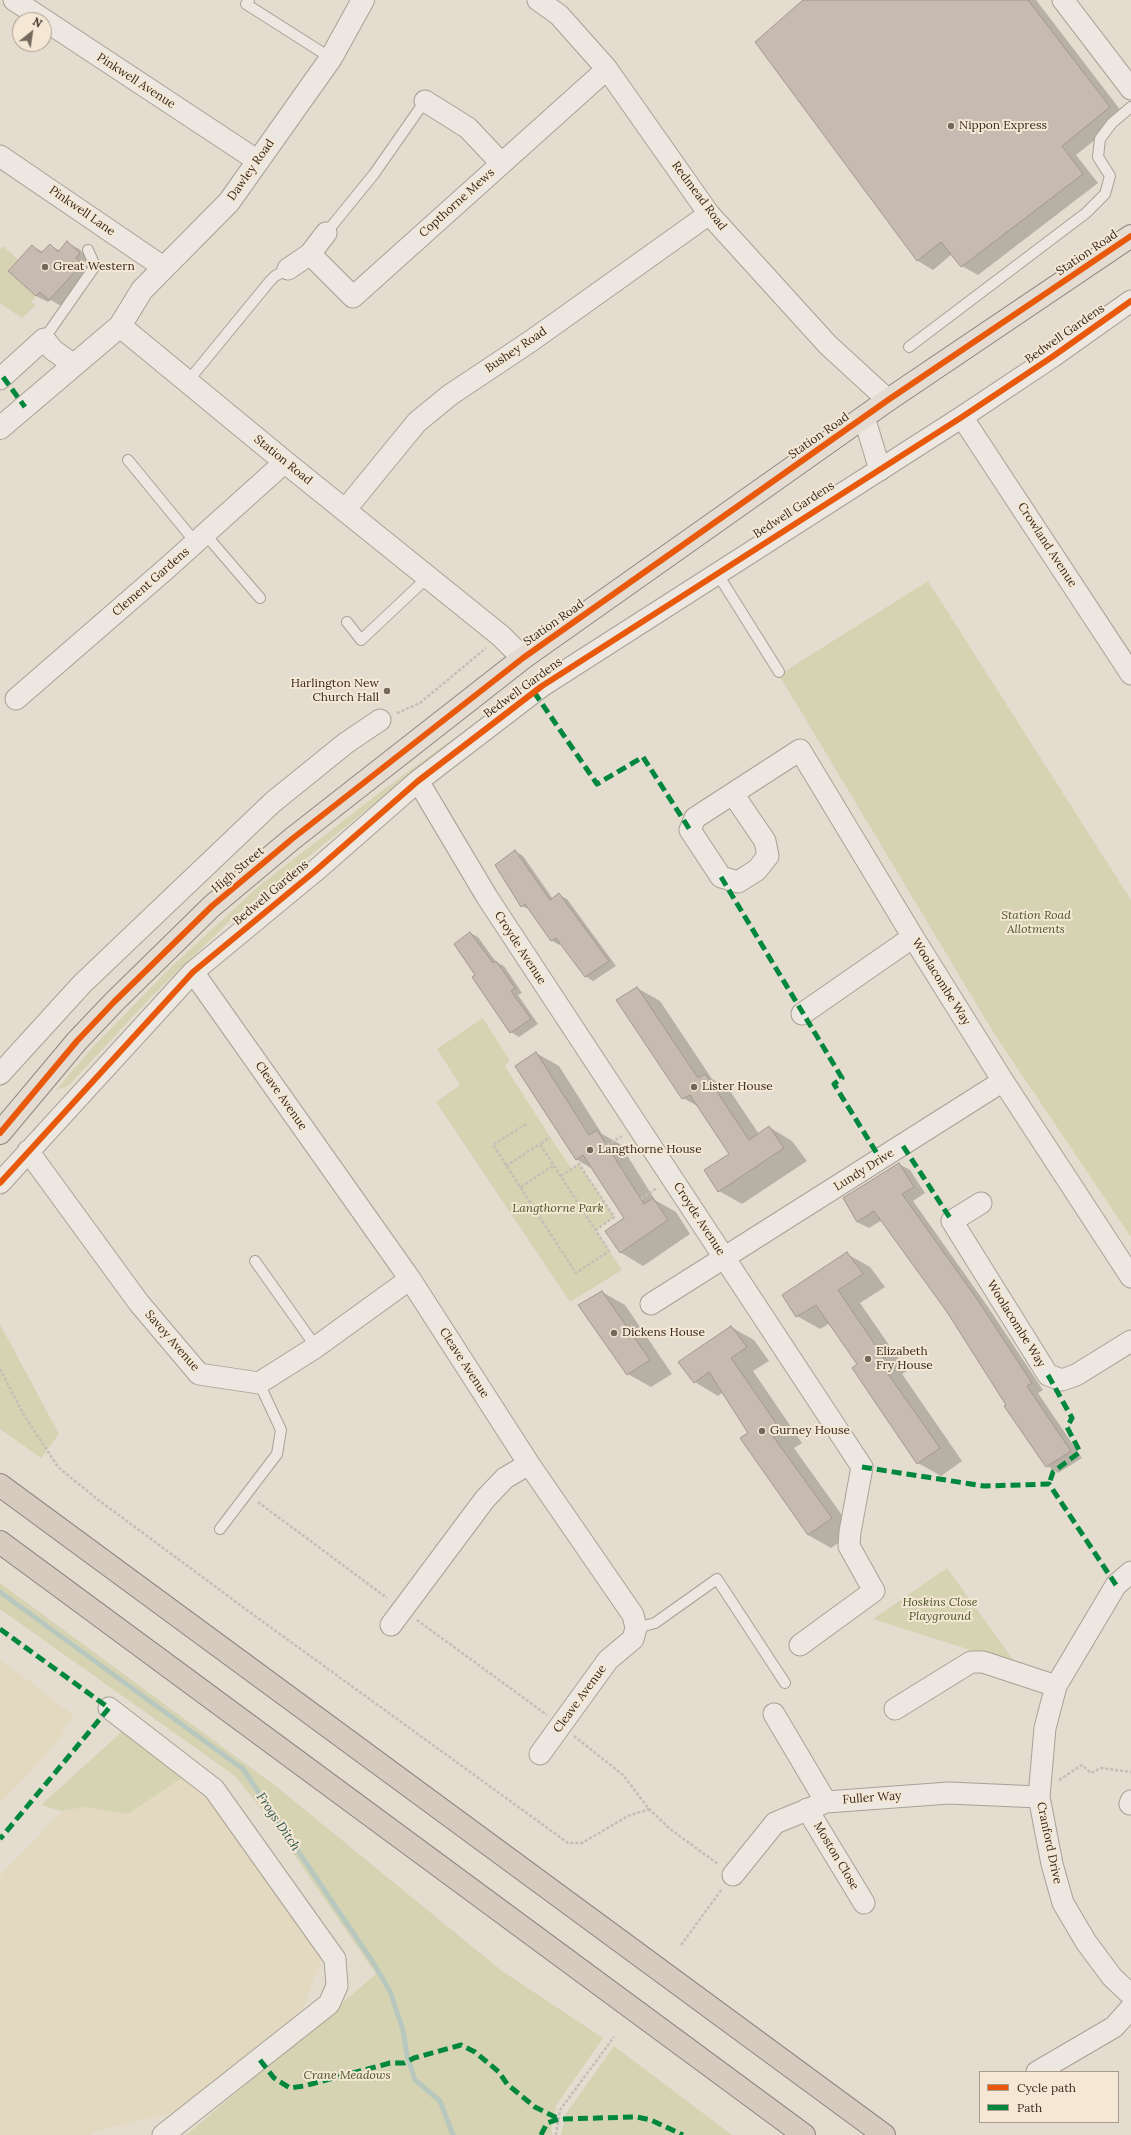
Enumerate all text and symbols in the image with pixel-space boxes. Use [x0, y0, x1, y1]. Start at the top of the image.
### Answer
north arrow [12, 12, 52, 52]
text: N [30, 14, 45, 31]
street label: Pinkwell Avenue [94, 50, 178, 112]
place label: Nippon Express [959, 119, 1047, 133]
marker: Nippon Express [946, 121, 956, 131]
street label: Dawley Road [225, 137, 277, 203]
street label: Redmead Road [668, 159, 730, 233]
street label: Copthorne Mews [416, 165, 498, 241]
street label: Pinkwell Lane [46, 183, 118, 239]
street label: Station Road [1054, 227, 1120, 279]
place label: Great Western [53, 260, 135, 274]
marker: Great Western [40, 262, 50, 272]
street label: Bedwell Gardens [1023, 301, 1107, 367]
street label: Bushey Road [483, 324, 549, 376]
street label: Station Road [786, 410, 852, 462]
street label: Station Road [251, 432, 315, 488]
street label: Bedwell Gardens [751, 478, 837, 542]
street label: Crowland Avenue [1014, 500, 1080, 590]
street label: Clement Gardens [110, 545, 192, 619]
street label: Station Road [521, 597, 587, 649]
street label: Bedwell Gardens [481, 655, 565, 721]
place label: Harlington New Church Hall [291, 677, 379, 705]
marker: Harlington New Church Hall [382, 686, 392, 696]
street label: High Street [209, 844, 267, 896]
street label: Bedwell Gardens [231, 857, 311, 929]
street label: Croyde Avenue [491, 909, 549, 987]
park label: Station Road Allotments [1001, 909, 1071, 937]
street label: Woolacombe Way [909, 936, 973, 1028]
street label: Cleave Avenue [252, 1059, 310, 1133]
place label: Lister House [702, 1080, 773, 1094]
marker: Lister House [689, 1082, 699, 1092]
place label: Langthorne House [598, 1143, 702, 1157]
marker: Langthorne House [585, 1145, 595, 1155]
street label: Lundy Drive [831, 1146, 897, 1194]
street label: Croyde Avenue [670, 1180, 728, 1258]
park label: Langthorne Park [512, 1202, 604, 1216]
street label: Woolacombe Way [984, 1278, 1048, 1370]
street label: Savoy Avenue [142, 1308, 202, 1374]
street label: Cleave Avenue [436, 1325, 492, 1401]
place label: Dickens House [622, 1326, 705, 1340]
marker: Dickens House [609, 1328, 619, 1338]
place label: Elizabeth Fry House [876, 1345, 933, 1373]
marker: Elizabeth Fry House [863, 1354, 873, 1364]
place label: Gurney House [770, 1424, 850, 1438]
marker: Gurney House [757, 1426, 767, 1436]
park label: Hoskins Close Playground [903, 1596, 977, 1624]
street label: Cleave Avenue [550, 1662, 610, 1736]
street label: Fuller Way [842, 1789, 902, 1807]
water label: Frogs Ditch [253, 1790, 303, 1854]
street label: Cranford Drive [1033, 1801, 1065, 1885]
street label: Moston Close [810, 1820, 862, 1892]
park label: Crane Meadows [303, 2069, 391, 2083]
legend [979, 2071, 1119, 2123]
text: Cycle path [1017, 2080, 1076, 2095]
text: Path [1017, 2100, 1042, 2115]

